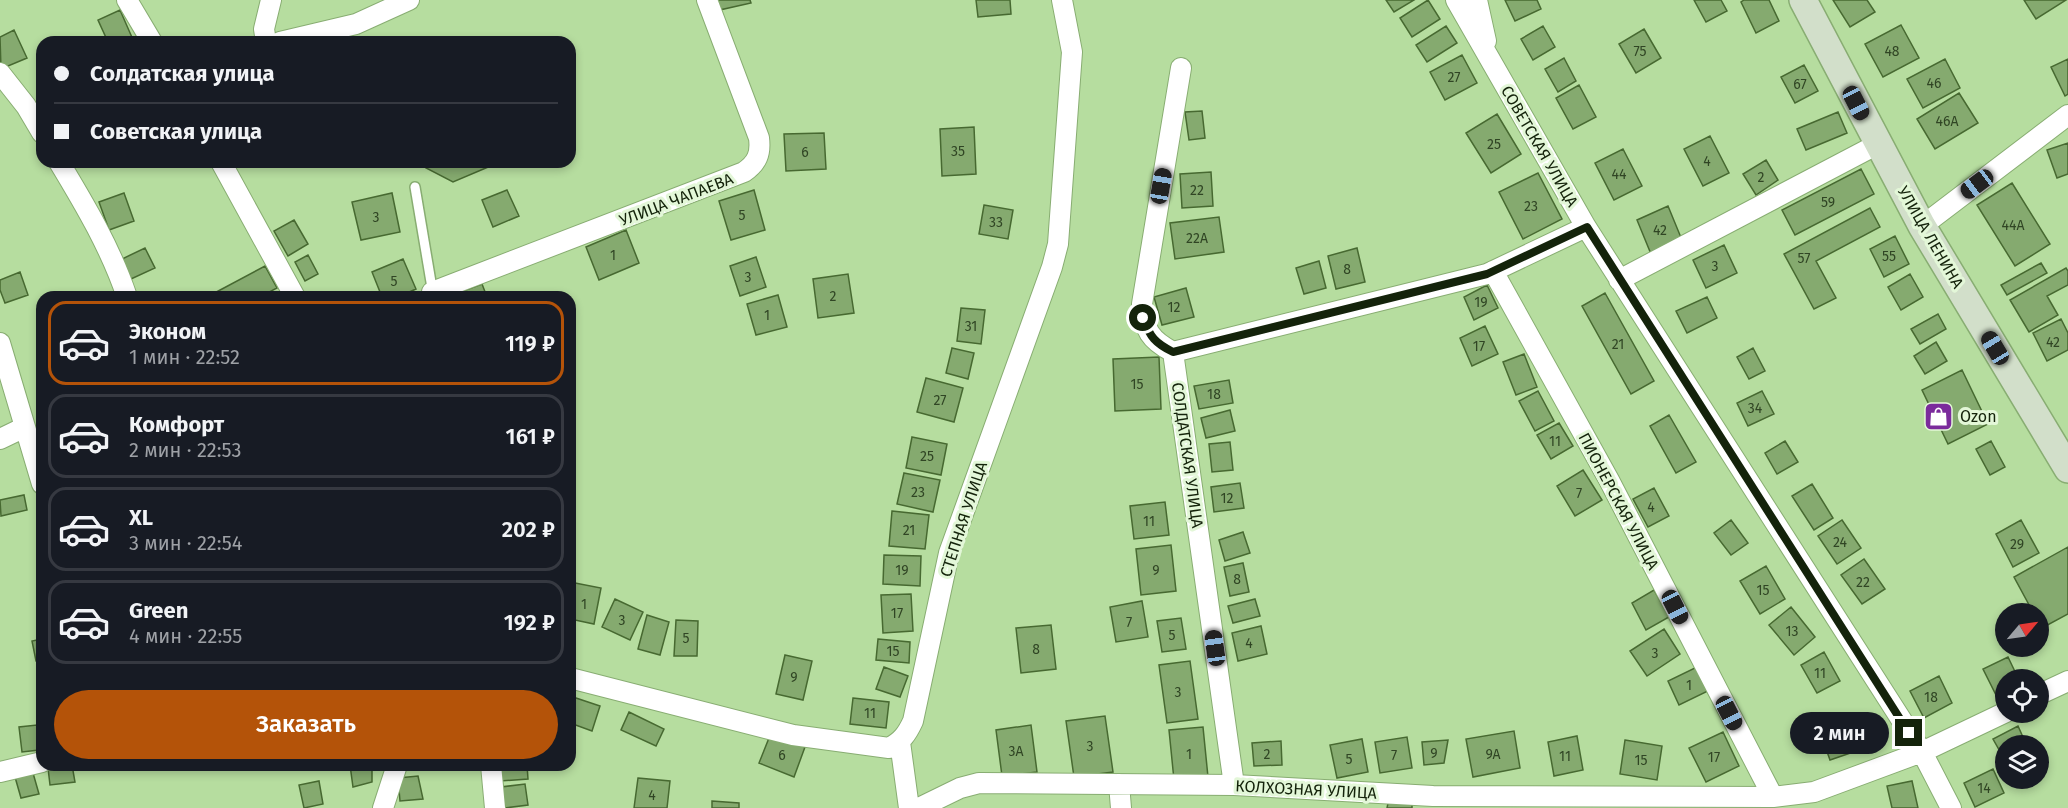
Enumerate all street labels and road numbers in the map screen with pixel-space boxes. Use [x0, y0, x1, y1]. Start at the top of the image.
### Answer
street label: СОВЕТСКАЯ УЛИЦА [1497, 82, 1582, 211]
street label: УЛИЦА ЧАПАЕВА [617, 169, 736, 230]
street label: УЛИЦА ЛЕНИНА [1894, 183, 1968, 292]
street label: СОЛДАТСКАЯ УЛИЦА [1168, 381, 1207, 530]
street label: ПИОНЕРСКАЯ УЛИЦА [1574, 429, 1663, 574]
street label: СТЕПНАЯ УЛИЦА [936, 458, 991, 579]
street label: КОЛХОЗНАЯ УЛИЦА [1235, 776, 1378, 803]

